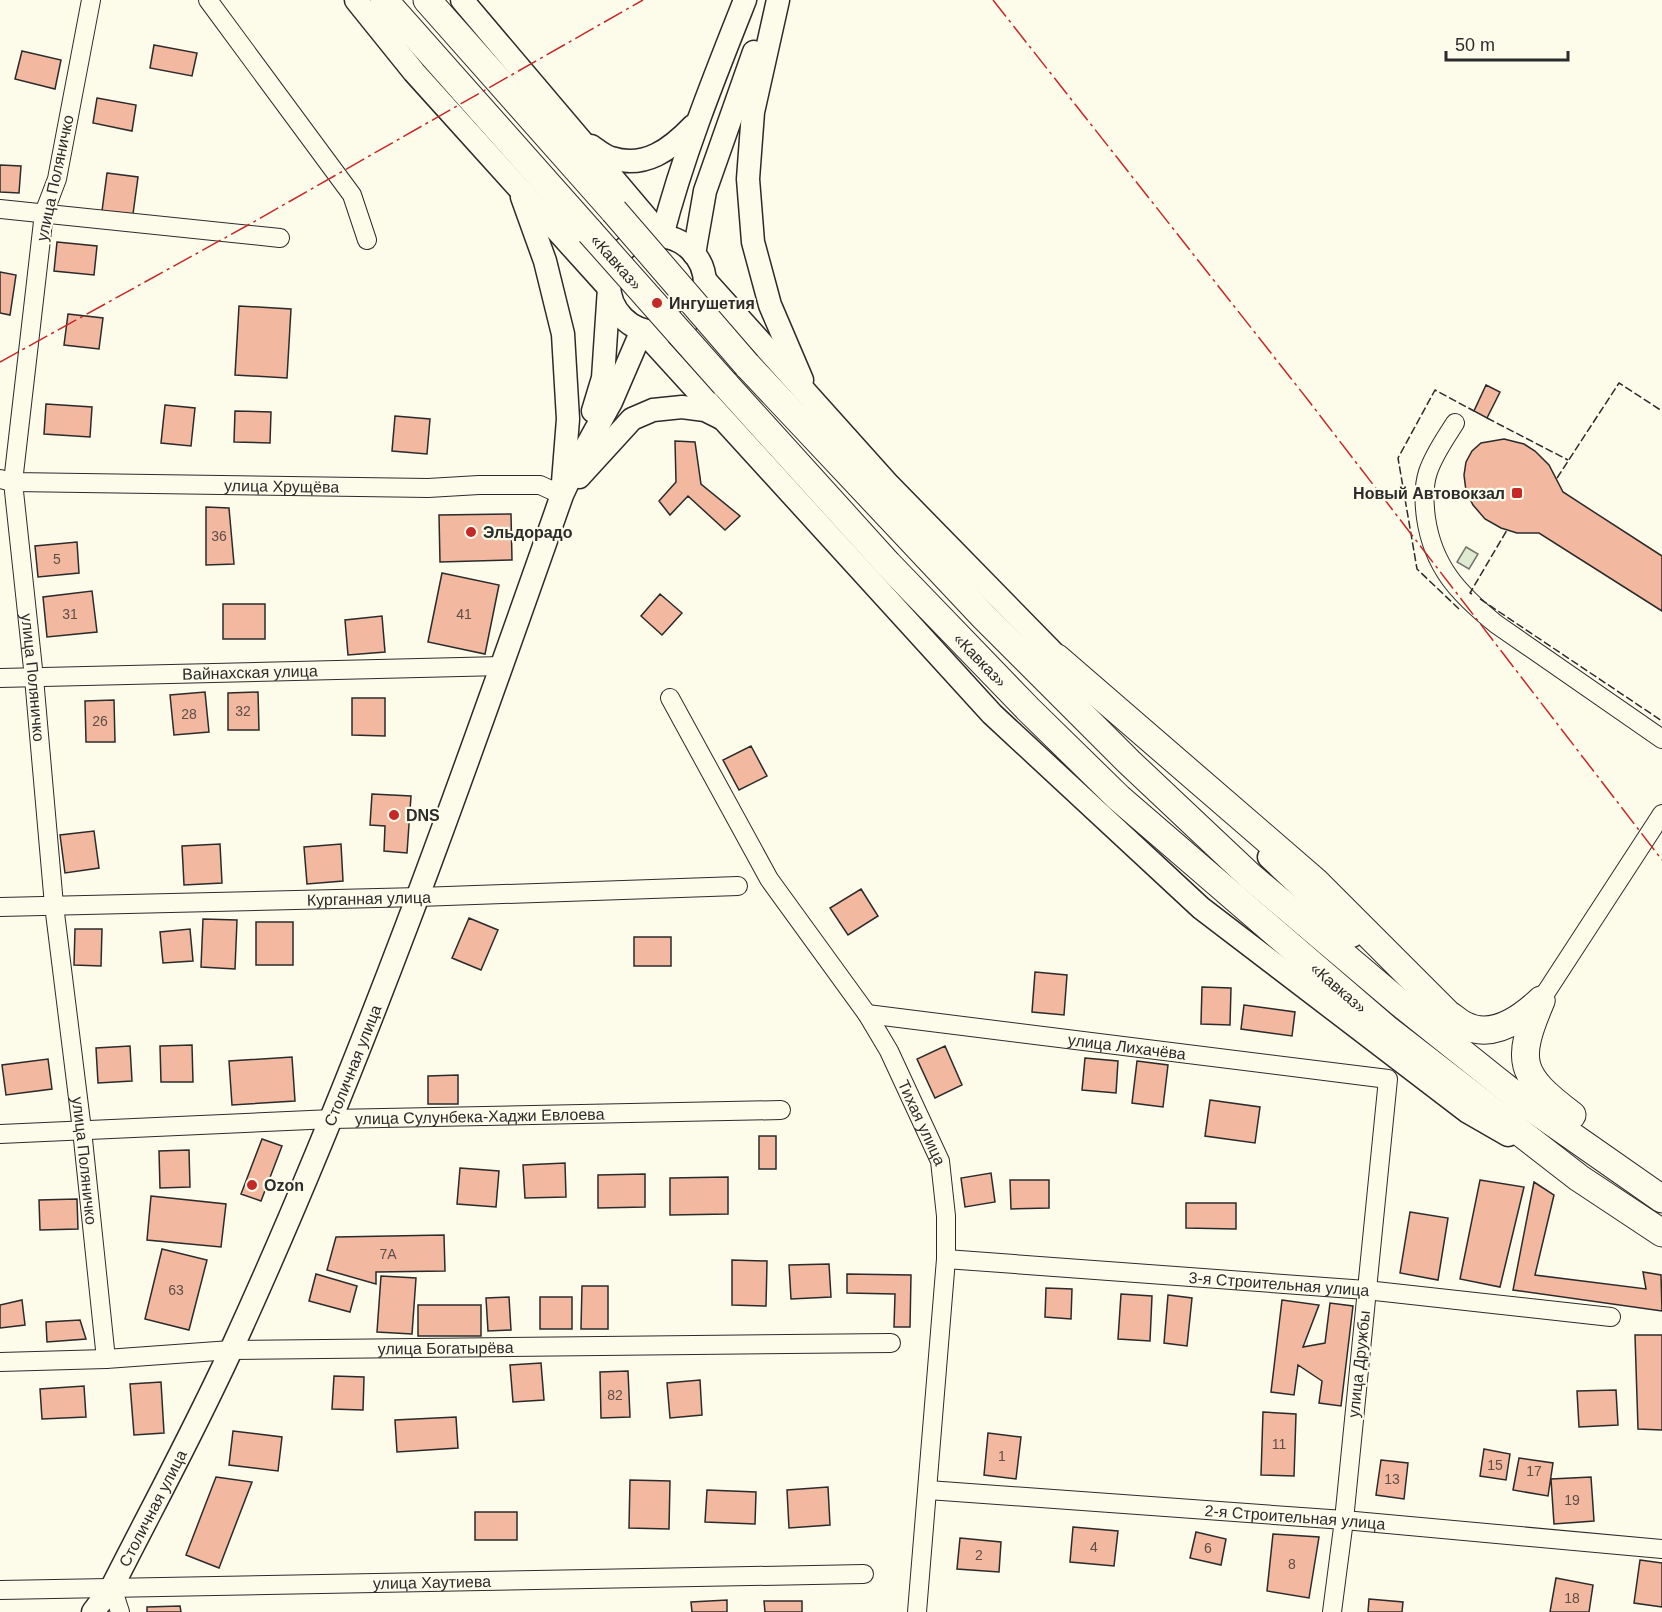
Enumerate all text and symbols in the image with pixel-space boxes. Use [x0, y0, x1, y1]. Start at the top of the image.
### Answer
scale bar [1446, 24, 1568, 62]
text: 50 m [1455, 35, 1495, 55]
street label: улица Поляничко [33, 113, 77, 243]
street label: «Кавказ» [588, 231, 646, 293]
place label: Ингушетия [669, 295, 755, 312]
marker: Ингушетия [650, 296, 664, 310]
street label: улица Хрущёва [224, 477, 339, 495]
place label: Новый Автовокзал [1353, 485, 1505, 502]
marker: Новый Автовокзал [1510, 486, 1524, 500]
place label: Эльдорадо [483, 524, 573, 541]
marker: Эльдорадо [464, 525, 478, 539]
house number: 36 [211, 528, 227, 544]
house number: 5 [53, 551, 61, 567]
house number: 31 [62, 606, 78, 622]
house number: 41 [456, 606, 472, 622]
street label: улица Поляничко [19, 613, 48, 742]
street label: «Кавказ» [951, 629, 1010, 690]
street label: Вайнахская улица [182, 662, 318, 682]
house number: 32 [235, 703, 251, 719]
house number: 28 [181, 706, 197, 722]
house number: 26 [92, 713, 108, 729]
place label: DNS [406, 807, 440, 824]
marker: DNS [387, 808, 401, 822]
street label: Курганная улица [307, 888, 431, 908]
street label: «Кавказ» [1308, 959, 1370, 1016]
street label: Столичная улица [320, 1002, 384, 1128]
street label: улица Лихачёва [1067, 1031, 1187, 1062]
street label: Тихая улица [895, 1077, 949, 1168]
street label: улица Поляничко [69, 1096, 100, 1226]
street label: улица Сулунбека-Хаджи Евлоева [355, 1105, 605, 1127]
place label: Ozon [264, 1177, 304, 1194]
marker: Ozon [245, 1178, 259, 1192]
house number: 7А [379, 1246, 397, 1262]
street label: 3-я Строительная улица [1188, 1268, 1370, 1299]
house number: 63 [168, 1282, 184, 1298]
street label: улица Дружбы [1345, 1310, 1373, 1418]
street label: улица Богатырёва [378, 1339, 514, 1357]
house number: 82 [607, 1387, 623, 1403]
house number: 11 [1272, 1436, 1286, 1452]
street label: Столичная улица [115, 1447, 190, 1569]
house number: 1 [998, 1448, 1006, 1464]
house number: 15 [1487, 1457, 1503, 1473]
house number: 17 [1526, 1463, 1542, 1479]
house number: 13 [1384, 1471, 1400, 1487]
house number: 19 [1564, 1492, 1580, 1508]
street label: 2-я Строительная улица [1204, 1501, 1386, 1532]
house number: 4 [1090, 1539, 1098, 1555]
house number: 6 [1204, 1540, 1212, 1556]
house number: 2 [975, 1547, 983, 1563]
house number: 8 [1288, 1556, 1296, 1572]
street label: улица Хаутиева [373, 1572, 491, 1592]
house number: 18 [1564, 1590, 1580, 1606]

